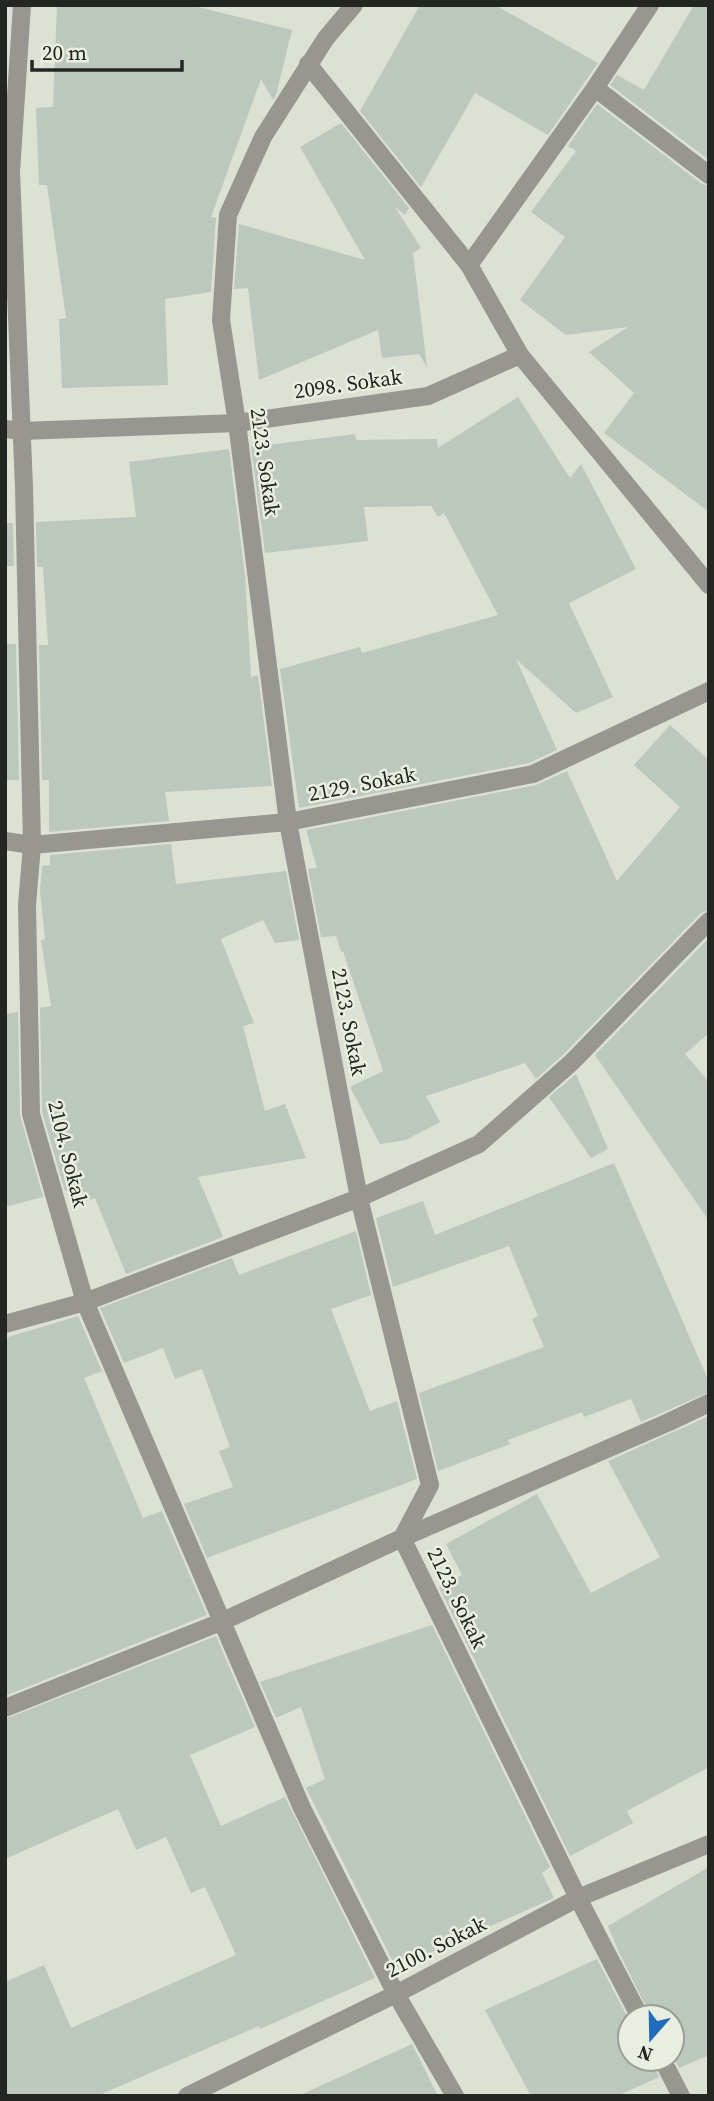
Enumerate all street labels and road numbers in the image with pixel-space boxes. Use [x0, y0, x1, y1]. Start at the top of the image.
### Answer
street label: 2098. Sokak [292, 361, 404, 405]
street label: 2123. Sokak [244, 406, 288, 518]
street label: 2129. Sokak [306, 759, 419, 808]
street label: 2123. Sokak [325, 966, 374, 1079]
street label: 2104. Sokak [41, 1098, 96, 1211]
street label: 2123. Sokak [421, 1542, 495, 1654]
street label: 2100. Sokak [381, 1909, 491, 1984]

